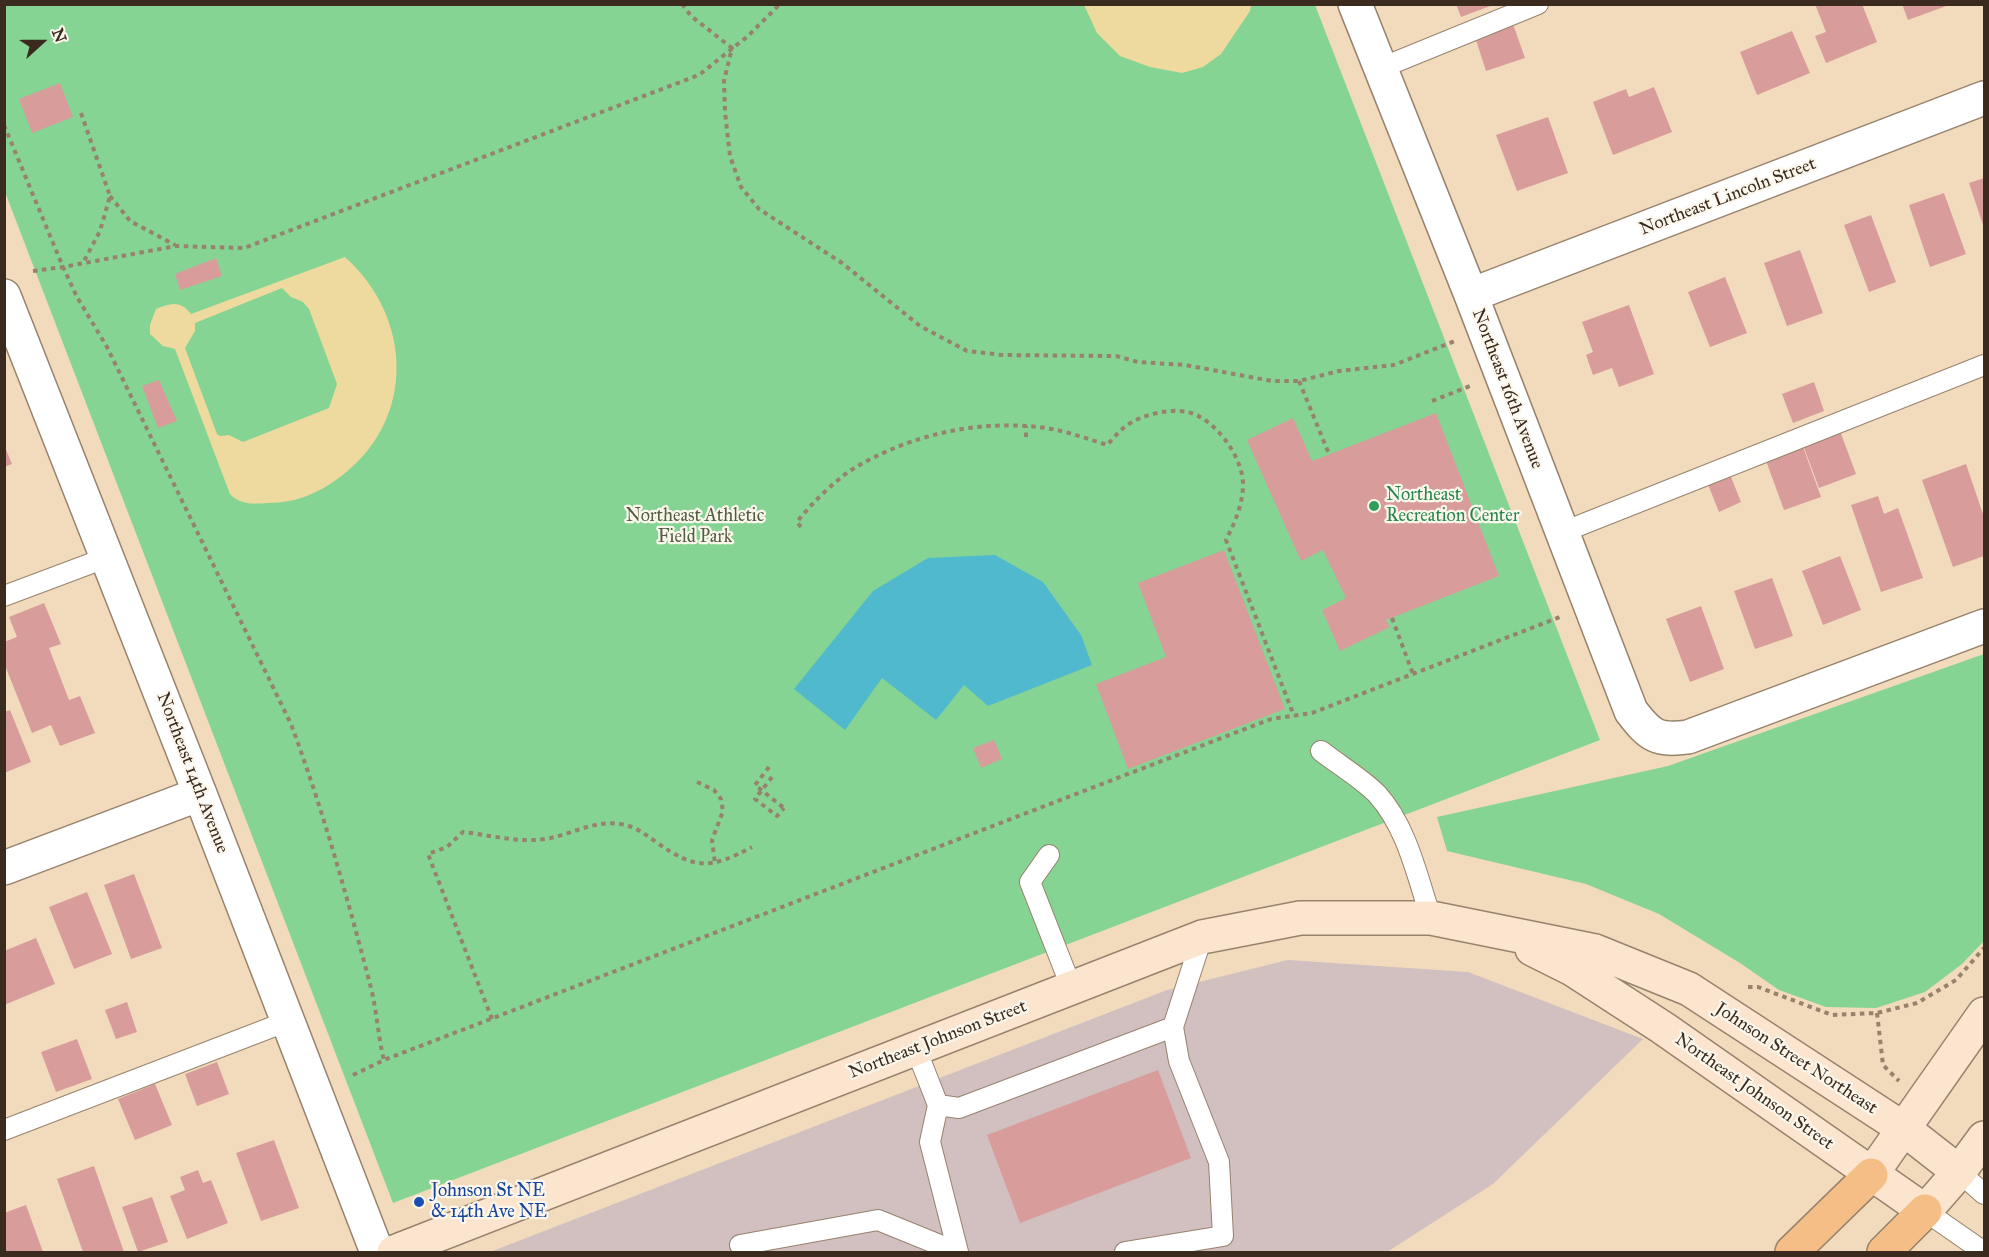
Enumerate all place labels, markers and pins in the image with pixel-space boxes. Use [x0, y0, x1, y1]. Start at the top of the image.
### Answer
place label: Northeast Recreation Center [1386, 485, 1519, 528]
marker: Northeast Recreation Center [1367, 499, 1381, 513]
place label: Johnson St NE & 14th Ave NE [431, 1181, 547, 1224]
marker: Johnson St NE & 14th Ave NE [412, 1195, 426, 1209]

